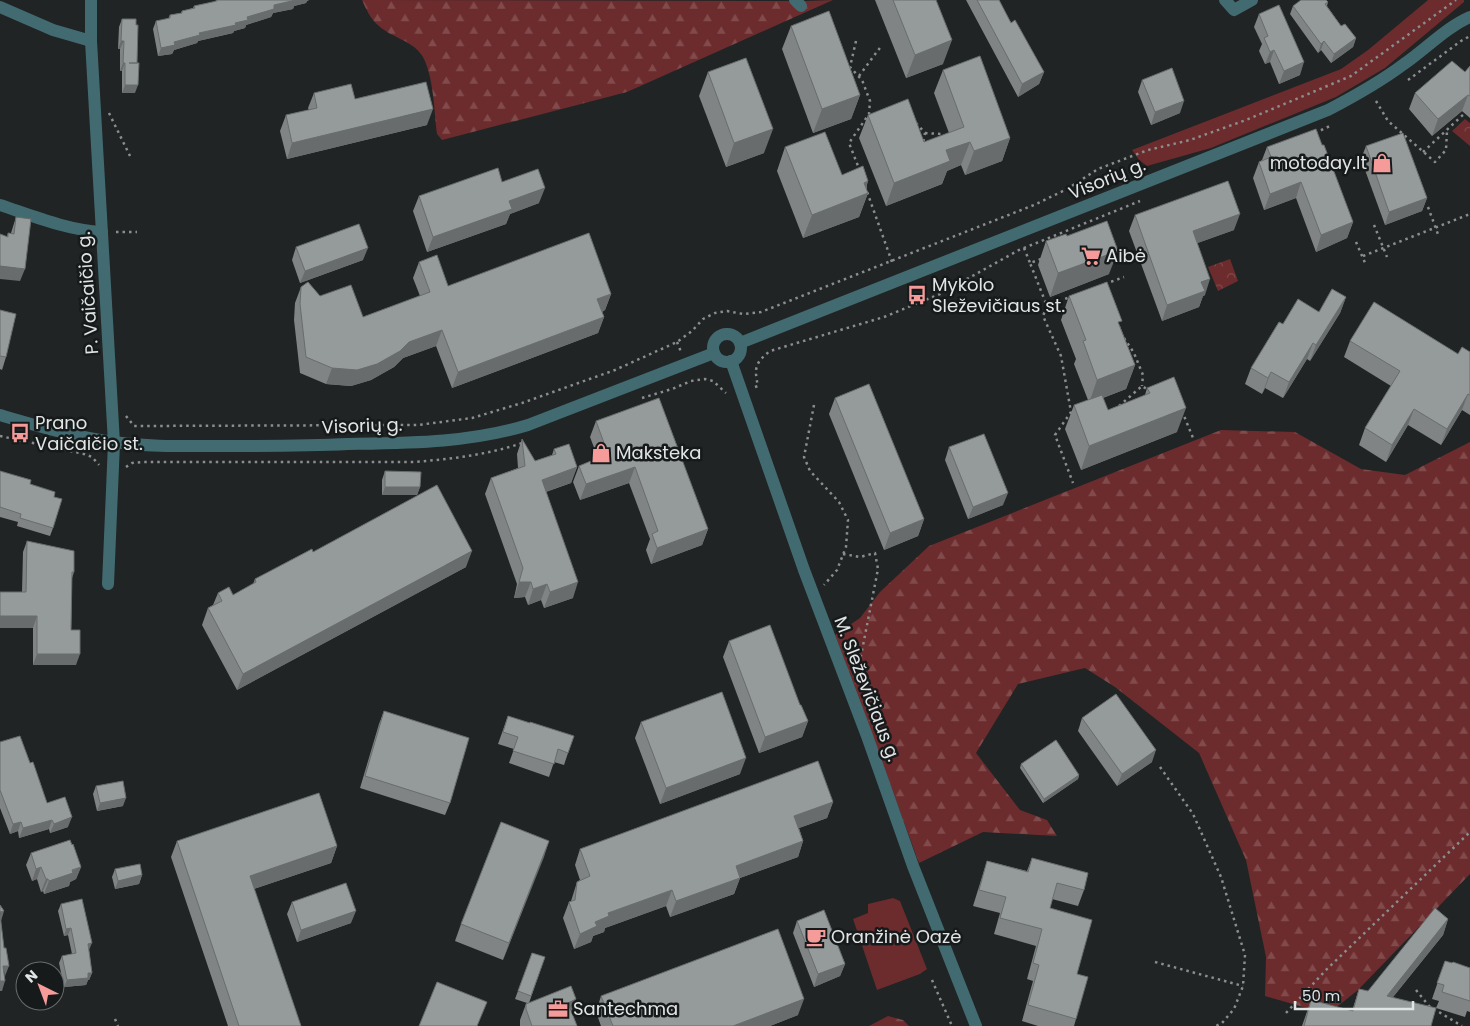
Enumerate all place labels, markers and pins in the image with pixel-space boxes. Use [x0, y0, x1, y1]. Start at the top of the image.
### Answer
place label: motoday.lt [1270, 150, 1367, 175]
shop icon: motoday.lt [1371, 152, 1393, 174]
place label: Aibė [1106, 243, 1146, 268]
supermarket icon: Aibė [1080, 245, 1102, 267]
place label: Mykolo Sleževičiaus st. [932, 272, 1065, 318]
bus stop icon: Mykolo Sleževičiaus st. [906, 284, 928, 306]
place label: Prano Vaičaičio st. [35, 410, 143, 456]
bus stop icon: Prano Vaičaičio st. [9, 422, 31, 444]
place label: Maksteka [616, 440, 701, 465]
shop icon: Maksteka [590, 442, 612, 464]
place label: Oranžinė Oazė [831, 924, 961, 949]
cafe icon: Oranžinė Oazė [805, 926, 827, 948]
place label: Santechma [573, 996, 678, 1021]
office icon: Santechma [547, 998, 569, 1020]

